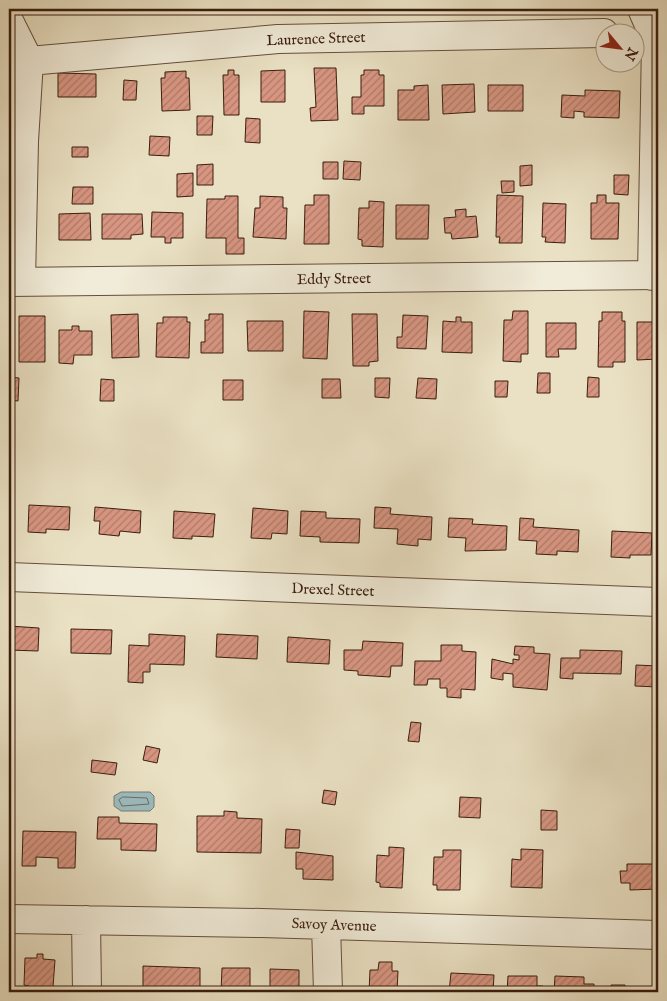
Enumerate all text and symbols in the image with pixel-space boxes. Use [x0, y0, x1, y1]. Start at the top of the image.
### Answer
north arrow [594, 22, 644, 72]
street label: Laurence Street [266, 28, 366, 50]
text: N [620, 43, 642, 63]
street label: Eddy Street [297, 269, 371, 289]
street label: Drexel Street [291, 579, 375, 601]
street label: Savoy Avenue [291, 914, 377, 936]

